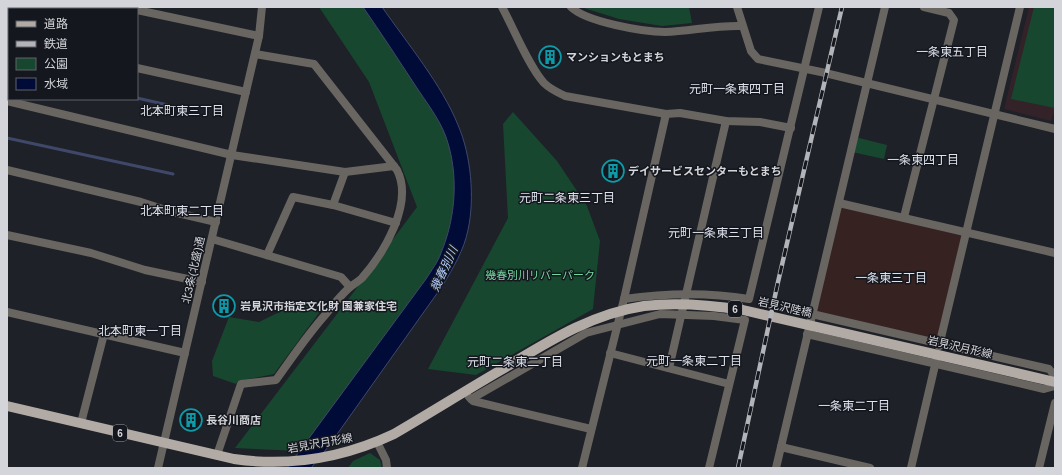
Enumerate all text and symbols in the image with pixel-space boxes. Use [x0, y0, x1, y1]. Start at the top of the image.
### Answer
legend [8, 8, 138, 100]
text: 道路 [44, 17, 68, 31]
text: 鉄道 [44, 37, 68, 51]
building icon: マンションもとまち [537, 44, 563, 70]
district label: 一条東五丁目 [916, 45, 988, 59]
place label: マンションもとまち [566, 51, 665, 63]
text: 公園 [44, 57, 68, 71]
text: 水域 [44, 77, 68, 91]
district label: 元町一条東四丁目 [689, 82, 785, 96]
district label: 北本町東三丁目 [140, 104, 224, 118]
district label: 一条東四丁目 [887, 153, 959, 167]
building icon: デイサービスセンターもとまち [600, 158, 626, 184]
place label: デイサービスセンターもとまち [628, 165, 782, 177]
district label: 元町二条東三丁目 [519, 191, 615, 205]
district label: 北本町東二丁目 [140, 204, 224, 218]
district label: 元町一条東三丁目 [668, 226, 764, 240]
street label: 北3条(北盛)通 [179, 235, 207, 305]
water label: 幾春別川 [428, 242, 461, 294]
park label: 幾春別川リバーパーク [485, 269, 595, 281]
district label: 一条東三丁目 [855, 271, 927, 285]
building icon: 岩見沢市指定文化財 国兼家住宅 [211, 293, 237, 319]
street label: 岩見沢陸橋 [757, 295, 813, 319]
place label: 岩見沢市指定文化財 国兼家住宅 [240, 300, 397, 312]
road number: 6 [728, 301, 742, 317]
district label: 北本町東一丁目 [98, 324, 182, 338]
street label: 岩見沢月形線 [926, 334, 994, 360]
district label: 元町一条東二丁目 [646, 354, 742, 368]
district label: 元町二条東二丁目 [467, 355, 563, 369]
district label: 一条東二丁目 [818, 399, 890, 413]
building icon: 長谷川商店 [178, 407, 204, 433]
place label: 長谷川商店 [206, 414, 261, 426]
road number: 6 [113, 425, 127, 441]
street label: 岩見沢月形線 [286, 431, 354, 455]

